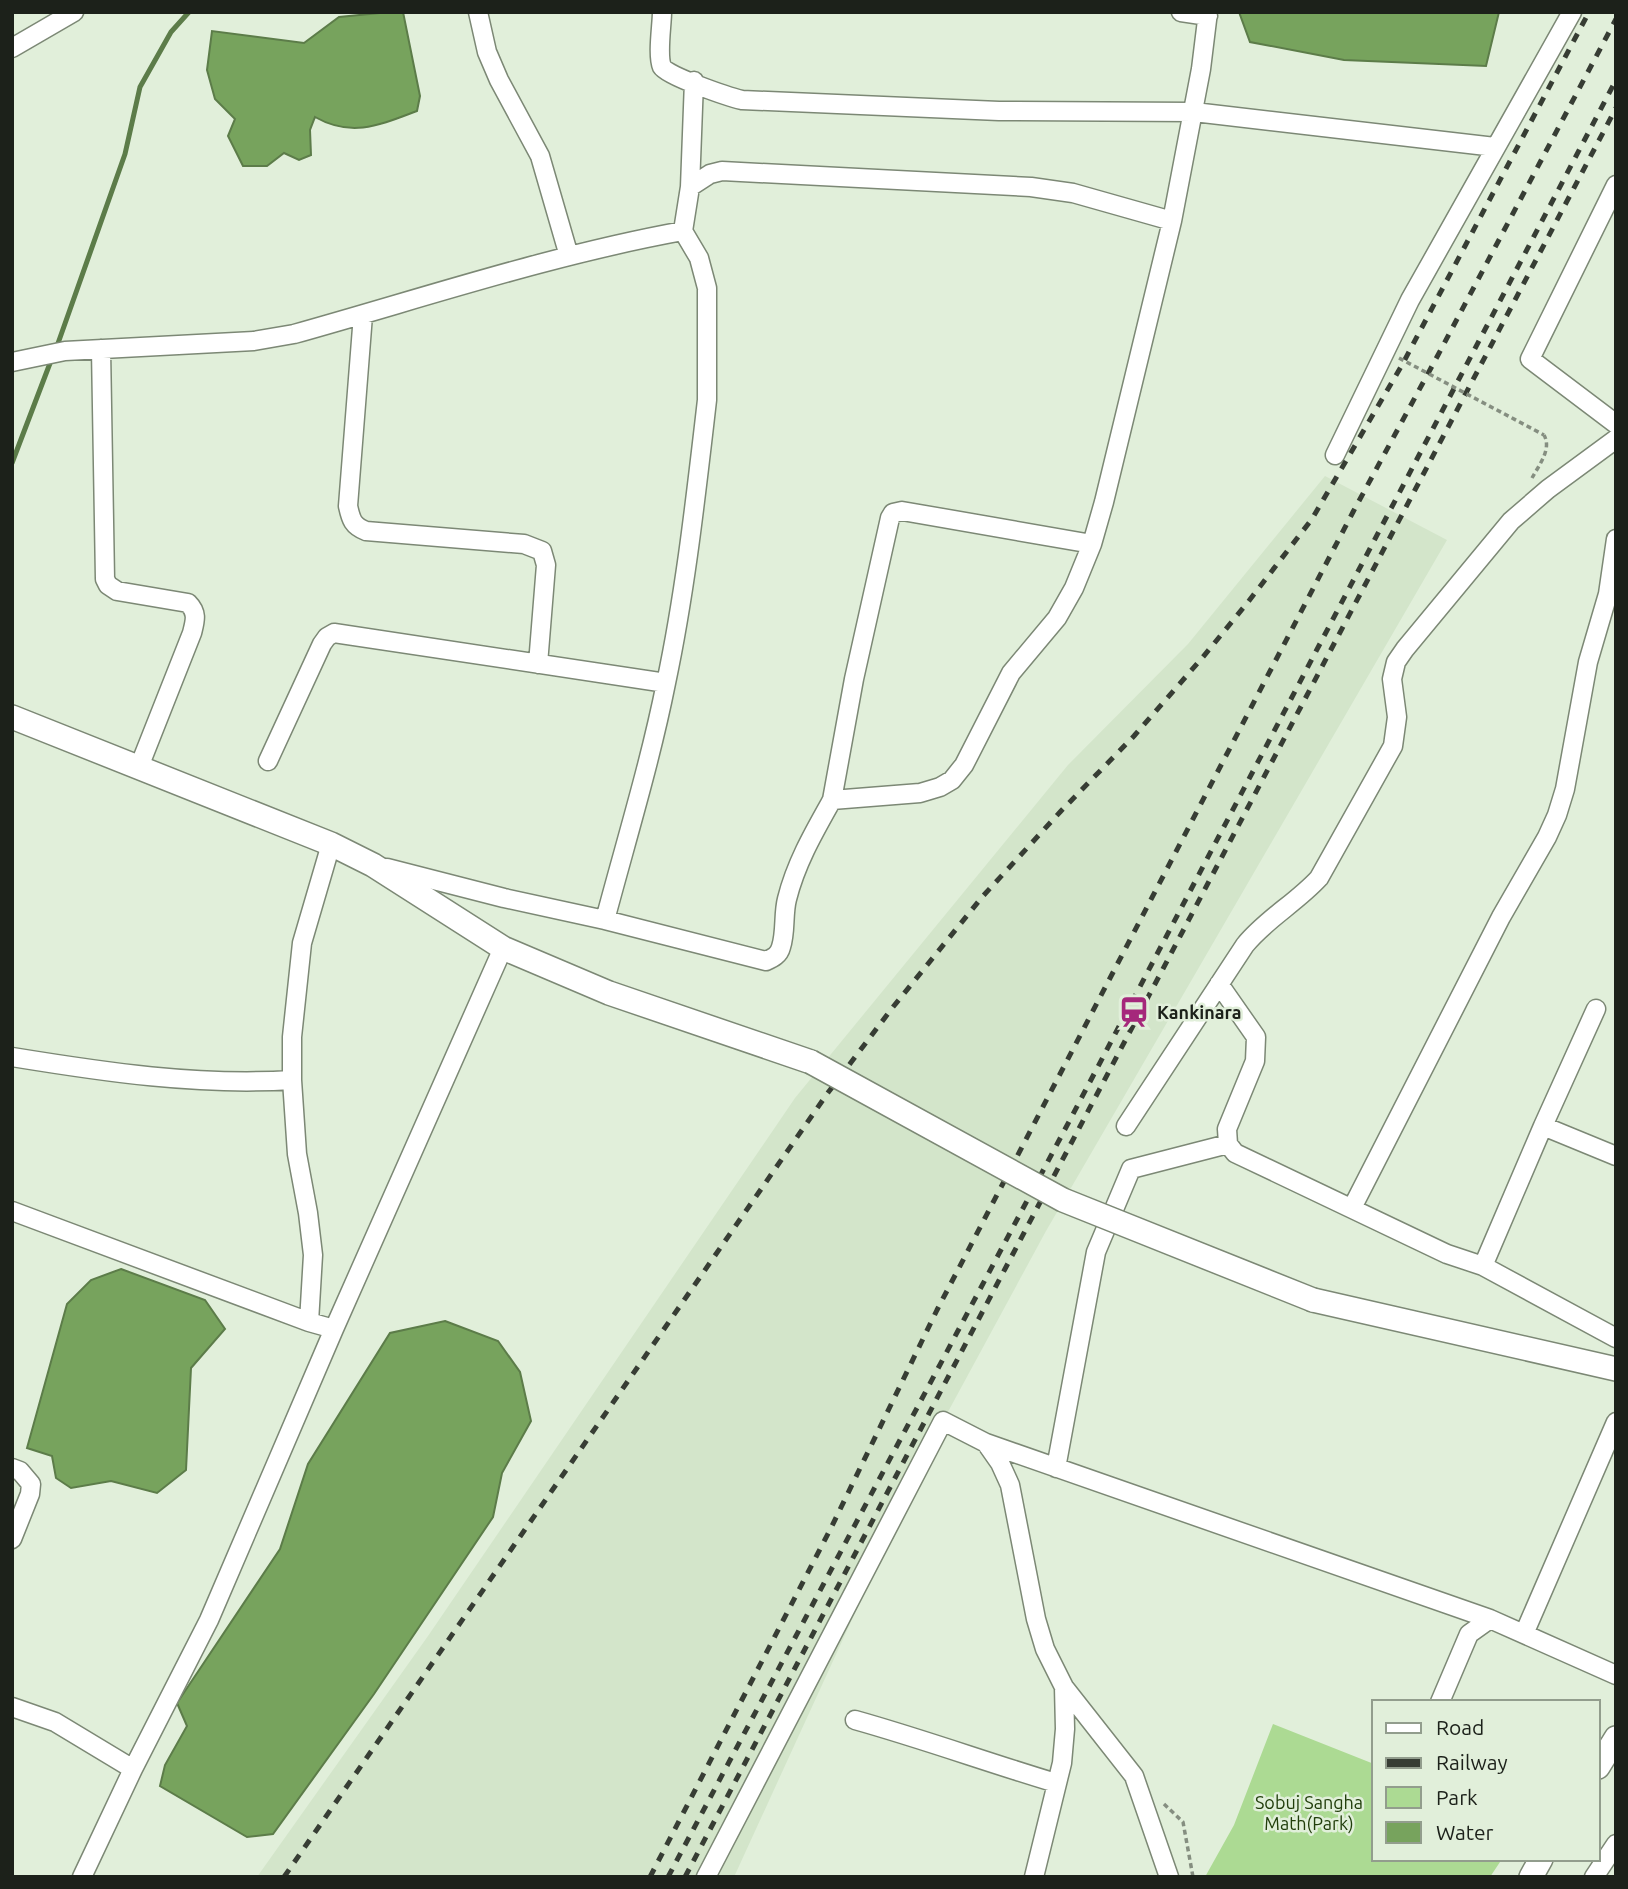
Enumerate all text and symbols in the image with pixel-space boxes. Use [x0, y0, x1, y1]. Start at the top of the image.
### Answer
station icon: Kankinara [1117, 995, 1151, 1029]
place label: Kankinara [1157, 1002, 1242, 1022]
legend [1372, 1700, 1600, 1861]
text: Road [1436, 1715, 1484, 1739]
text: Railway [1436, 1750, 1508, 1774]
text: Park [1436, 1785, 1478, 1809]
park label: Sobuj Sangha Math(Park) [1255, 1792, 1363, 1834]
text: Water [1436, 1820, 1494, 1844]

